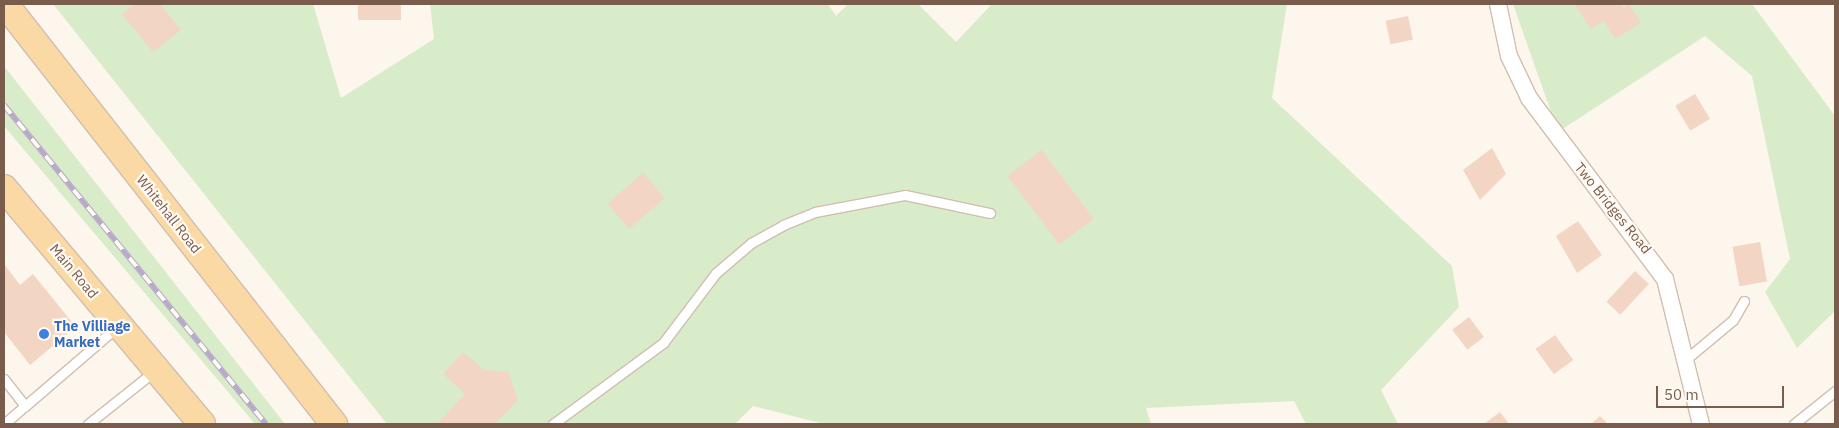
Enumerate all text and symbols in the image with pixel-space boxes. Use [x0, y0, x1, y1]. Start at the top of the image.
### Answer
street label: Two Bridges Road [1571, 159, 1655, 257]
street label: Whitehall Road [133, 171, 205, 257]
street label: Main Road [46, 240, 102, 302]
place label: The Villiage Market [54, 318, 131, 351]
marker: The Villiage Market [38, 328, 50, 340]
scale bar [1659, 376, 1786, 408]
text: 50 m [1664, 385, 1699, 404]

